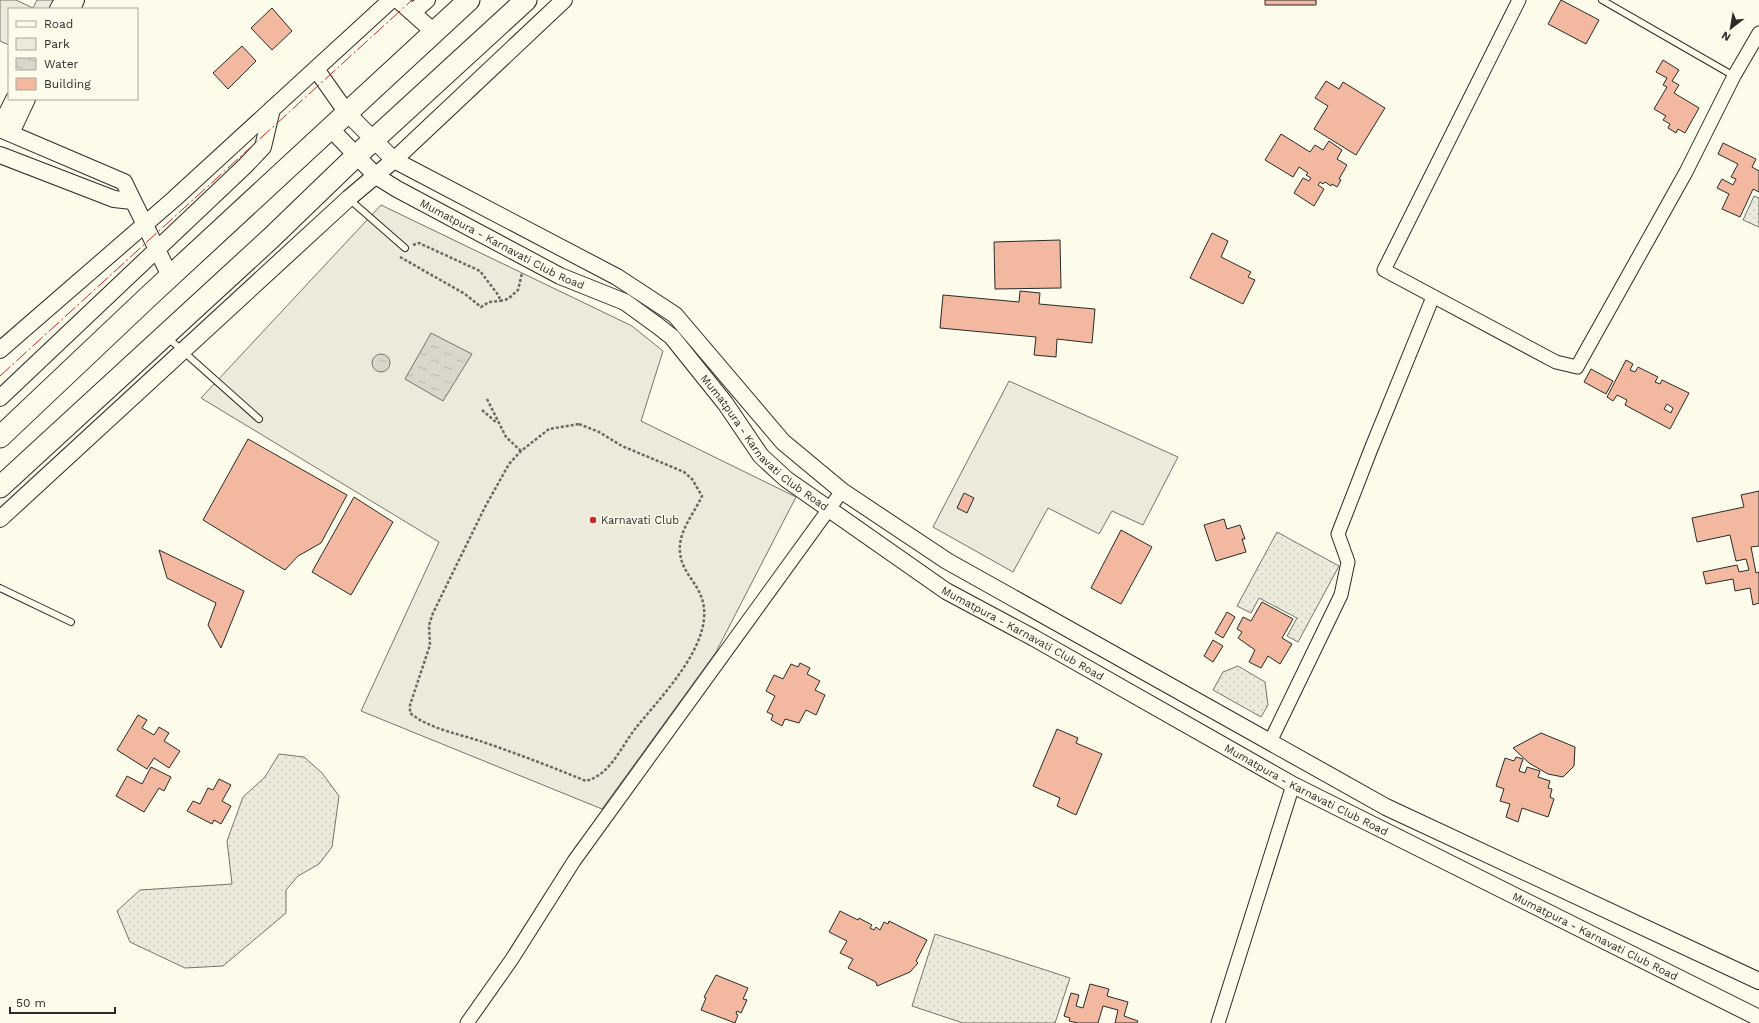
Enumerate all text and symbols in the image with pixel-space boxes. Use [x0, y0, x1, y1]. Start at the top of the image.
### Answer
legend [8, 8, 138, 100]
north arrow [1711, 8, 1751, 48]
text: Road [44, 17, 73, 31]
text: N [1719, 28, 1733, 44]
text: Park [44, 37, 70, 51]
text: Water [44, 57, 79, 71]
text: Building [44, 77, 91, 91]
street label: Mumatpura - Karnavati Club Road [418, 197, 586, 292]
street label: Mumatpura - Karnavati Club Road [698, 372, 831, 514]
place label: Karnavati Club [601, 514, 679, 527]
marker: Karnavati Club [588, 515, 598, 525]
street label: Mumatpura - Karnavati Club Road [939, 584, 1106, 683]
street label: Mumatpura - Karnavati Club Road [1222, 741, 1390, 838]
street label: Mumatpura - Karnavati Club Road [1510, 890, 1680, 983]
scale bar [10, 989, 115, 1015]
text: 50 m [16, 996, 46, 1010]

